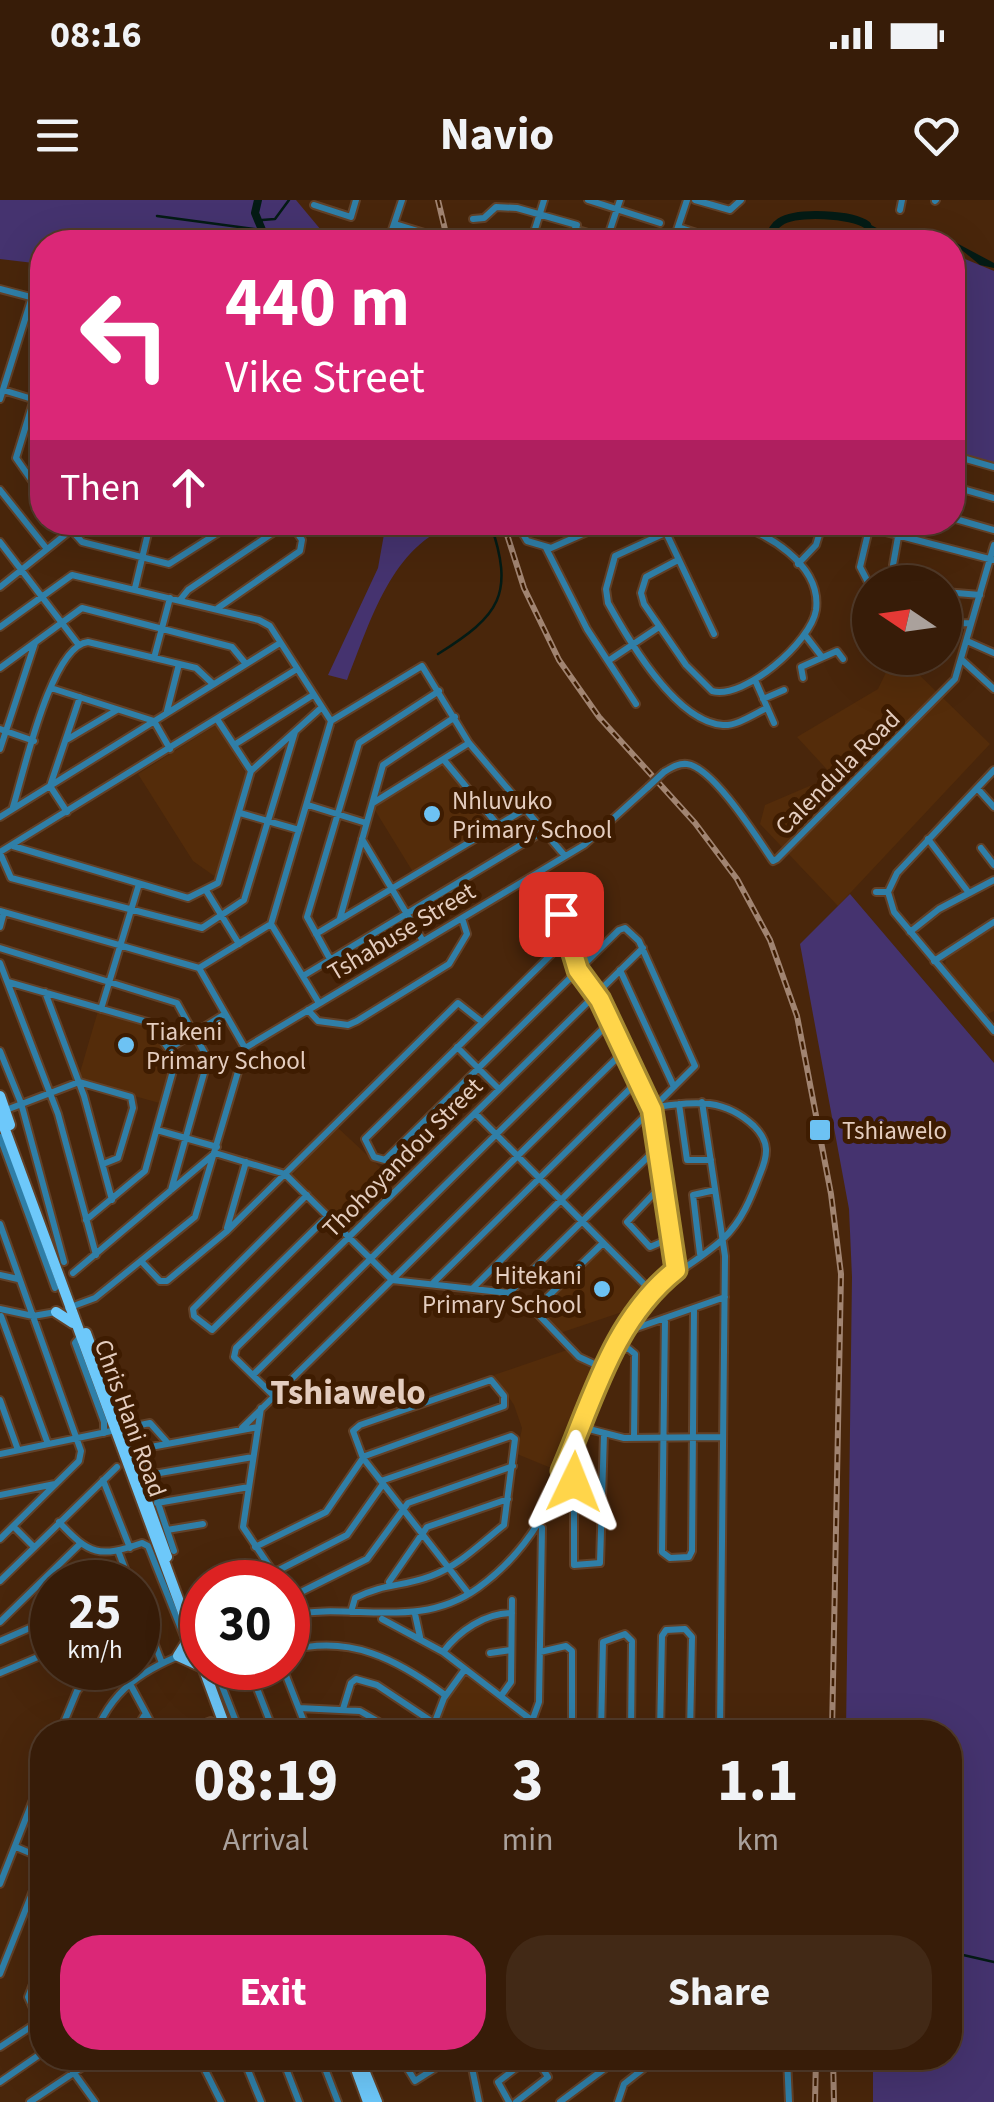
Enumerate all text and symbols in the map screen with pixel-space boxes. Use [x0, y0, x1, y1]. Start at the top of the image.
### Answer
text: 08:16 [50, 8, 142, 62]
text: Navio [440, 103, 554, 167]
icon: menu [30, 108, 85, 163]
icon: heart [909, 108, 964, 163]
text: 440 m [225, 253, 410, 353]
icon: left [60, 270, 190, 400]
text: Vike Street [225, 346, 425, 410]
icon: ahead [161, 460, 216, 515]
text: Then [60, 461, 141, 515]
north arrow [852, 565, 962, 675]
map controls [852, 565, 962, 675]
street label: Calendula Road [767, 702, 909, 844]
place label: Nhluvuko Primary School [452, 783, 612, 848]
marker: Nhluvuko Primary School [421, 803, 443, 825]
pin [519, 872, 604, 957]
street label: Tshabuse Street [321, 873, 483, 990]
icon: arrive [534, 887, 589, 942]
place label: Tiakeni Primary School [146, 1014, 306, 1079]
marker: Tiakeni Primary School [115, 1034, 137, 1056]
street label: Thohoyandou Street [314, 1069, 491, 1246]
place label: Tshiawelo [842, 1113, 947, 1149]
marker: Tshiawelo [807, 1117, 833, 1143]
place label: Hitekani Primary School [422, 1258, 582, 1323]
marker: Hitekani Primary School [591, 1278, 613, 1300]
street label: Chris Hani Road [85, 1334, 175, 1502]
district label: Tshiawelo [270, 1368, 426, 1418]
position arrow [522, 1430, 626, 1534]
speed limit sign: 30 [180, 1560, 310, 1690]
text: 25 [69, 1577, 121, 1648]
text: km/h [67, 1632, 123, 1668]
text: 08:19 [193, 1739, 338, 1824]
text: 3 [512, 1739, 544, 1824]
text: 1.1 [717, 1739, 798, 1824]
text: Arrival [223, 1817, 309, 1863]
text: min [502, 1817, 554, 1863]
text: km [737, 1817, 779, 1863]
button: Exit [60, 1935, 486, 2050]
button: Share [506, 1935, 932, 2050]

